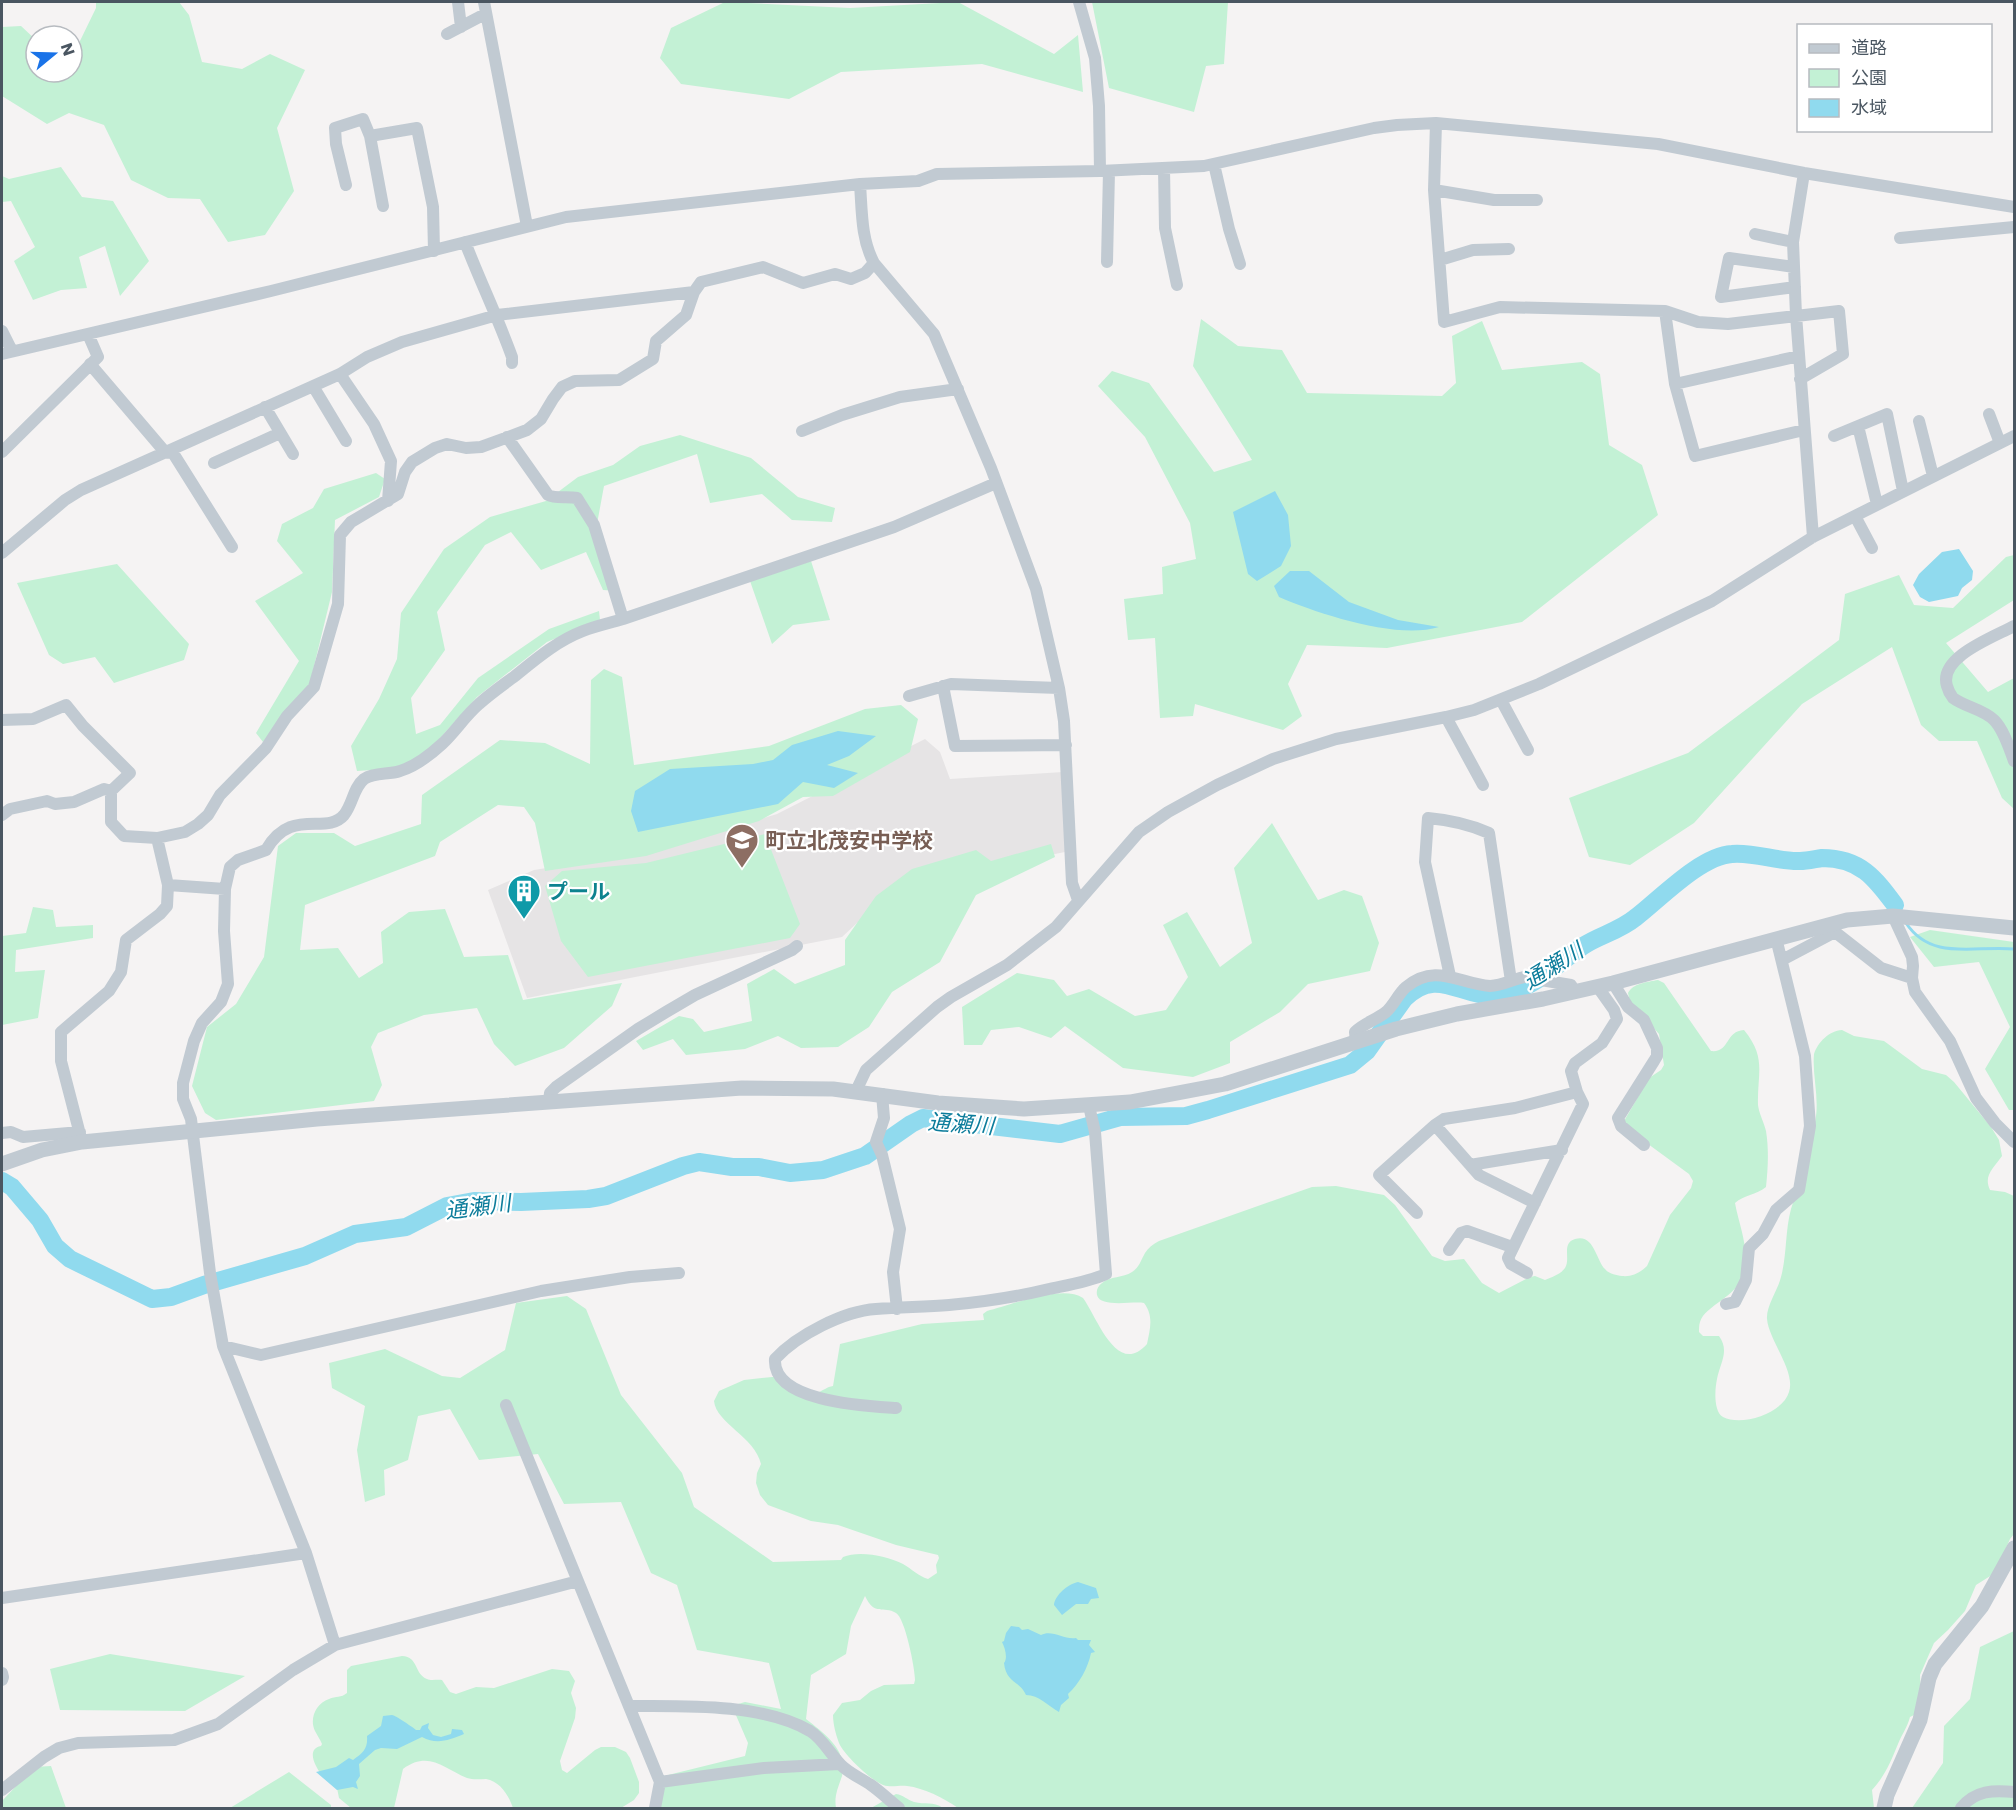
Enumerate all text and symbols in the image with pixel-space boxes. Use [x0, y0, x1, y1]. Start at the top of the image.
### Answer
north arrow [24, 24, 84, 84]
legend [1797, 24, 1992, 132]
text: 道路 [1851, 35, 1887, 60]
text: N [55, 40, 81, 59]
text: 公園 [1851, 65, 1887, 90]
text: 水域 [1851, 95, 1887, 120]
school or university icon: 町立北茂安中学校 [724, 822, 760, 869]
place label: 町立北茂安中学校 [765, 826, 933, 855]
building icon: プール [506, 873, 542, 920]
place label: プール [547, 877, 610, 906]
water label: 通瀬川 [1517, 934, 1591, 997]
water label: 通瀬川 [927, 1106, 997, 1142]
water label: 通瀬川 [443, 1187, 515, 1226]

